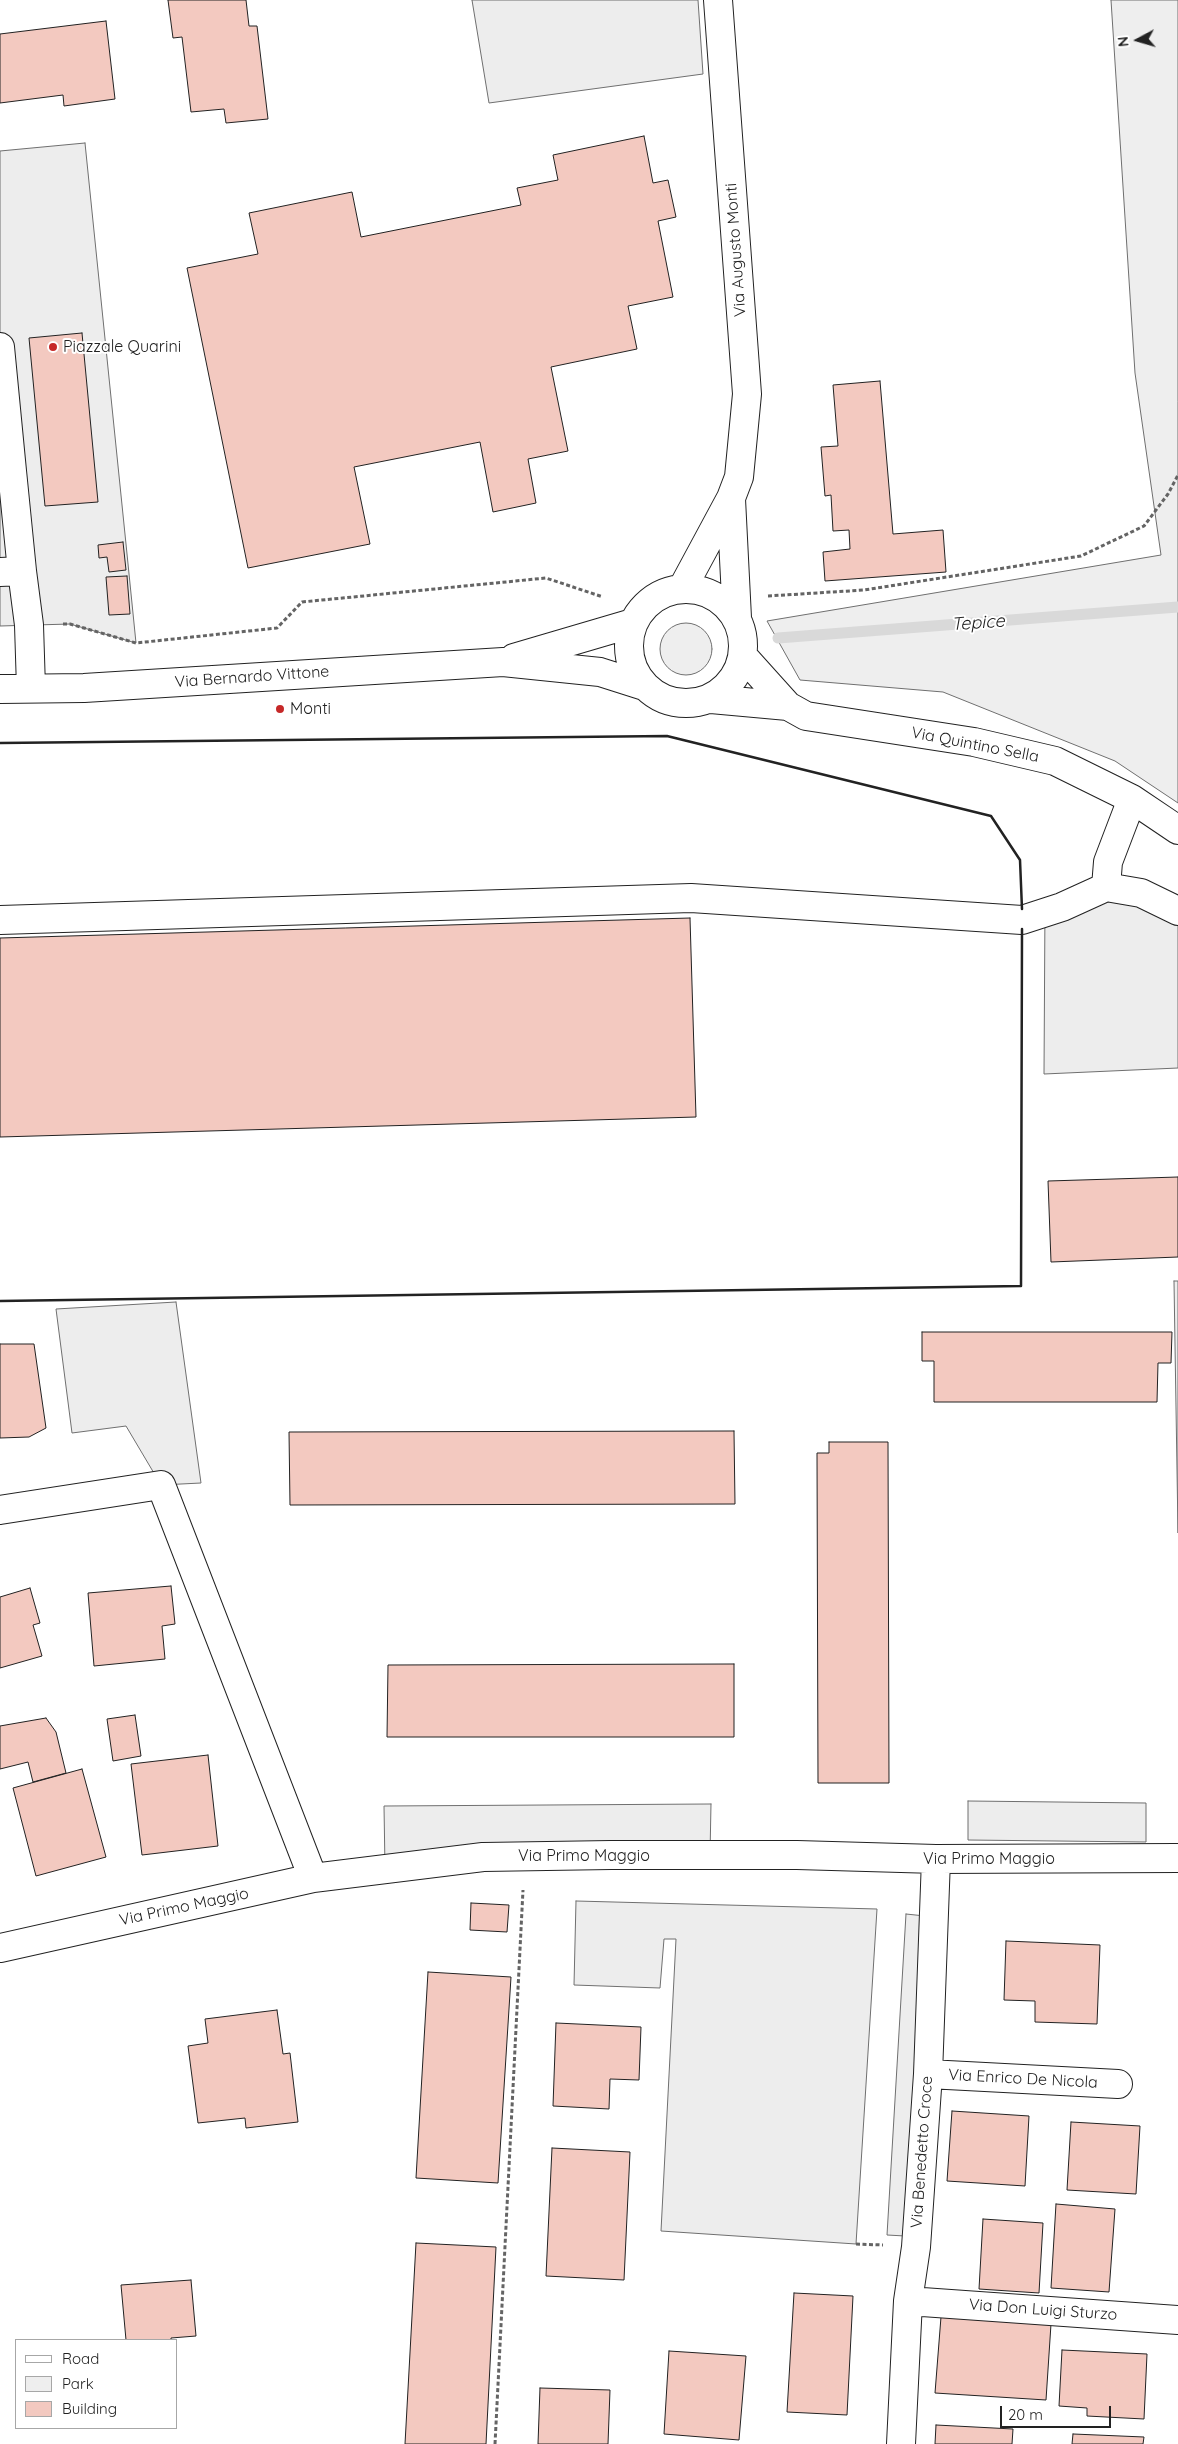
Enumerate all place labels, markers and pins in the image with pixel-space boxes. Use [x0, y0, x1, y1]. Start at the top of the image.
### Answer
place label: Piazzale Quarini [63, 337, 181, 357]
marker: Piazzale Quarini [47, 341, 59, 353]
place label: Monti [290, 699, 331, 719]
marker: Monti [274, 703, 286, 715]

